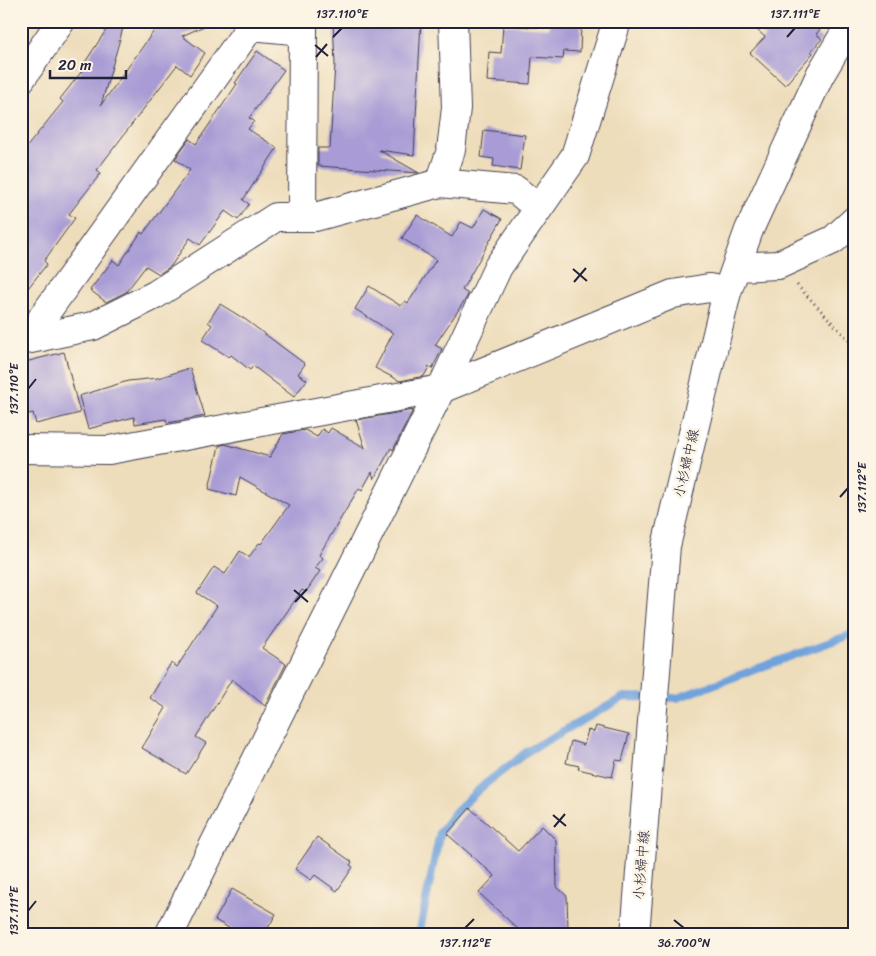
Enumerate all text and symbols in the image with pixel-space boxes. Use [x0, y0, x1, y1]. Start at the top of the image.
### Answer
text: 137.110°E [316, 3, 369, 25]
text: 137.111°E [770, 3, 821, 25]
scale bar [50, 48, 126, 80]
text: 20 m [58, 52, 92, 78]
text: 137.110°E [3, 362, 25, 415]
street label: 小杉婦中線 [666, 426, 707, 500]
text: 137.112°E [851, 461, 873, 514]
street label: 小杉婦中線 [626, 829, 657, 901]
text: 137.111°E [3, 885, 25, 936]
text: 137.112°E [439, 932, 492, 954]
text: 36.700°N [658, 932, 711, 954]

